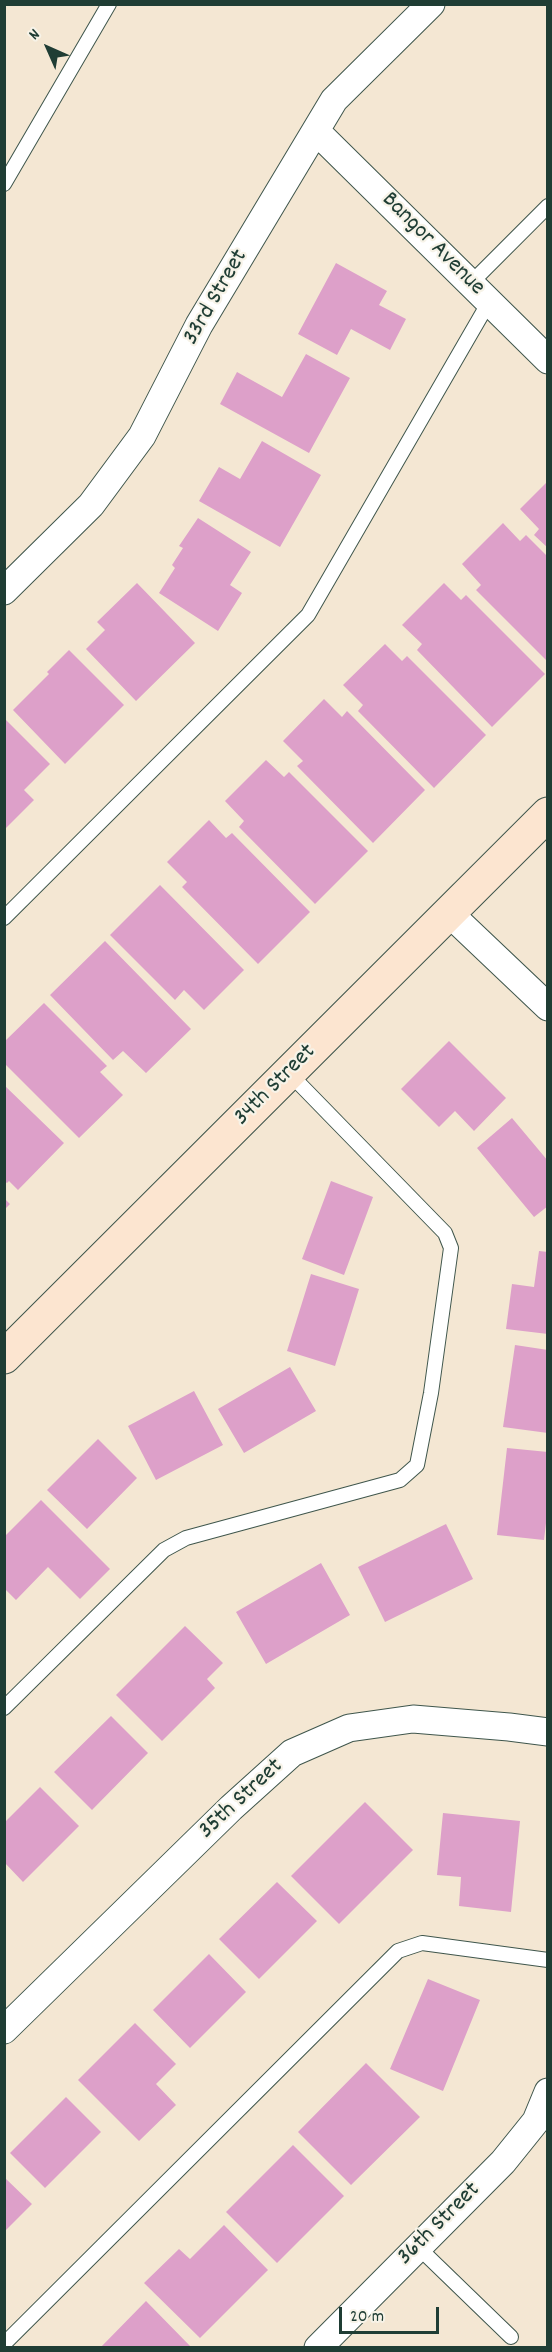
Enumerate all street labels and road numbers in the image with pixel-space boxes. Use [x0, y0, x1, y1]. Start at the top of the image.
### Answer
street label: Bangor Avenue [374, 187, 490, 303]
street label: 33rd Street [178, 245, 256, 351]
street label: 34th Street [229, 1039, 323, 1133]
street label: 35th Street [194, 1754, 290, 1846]
street label: 36th Street [392, 2177, 488, 2273]

